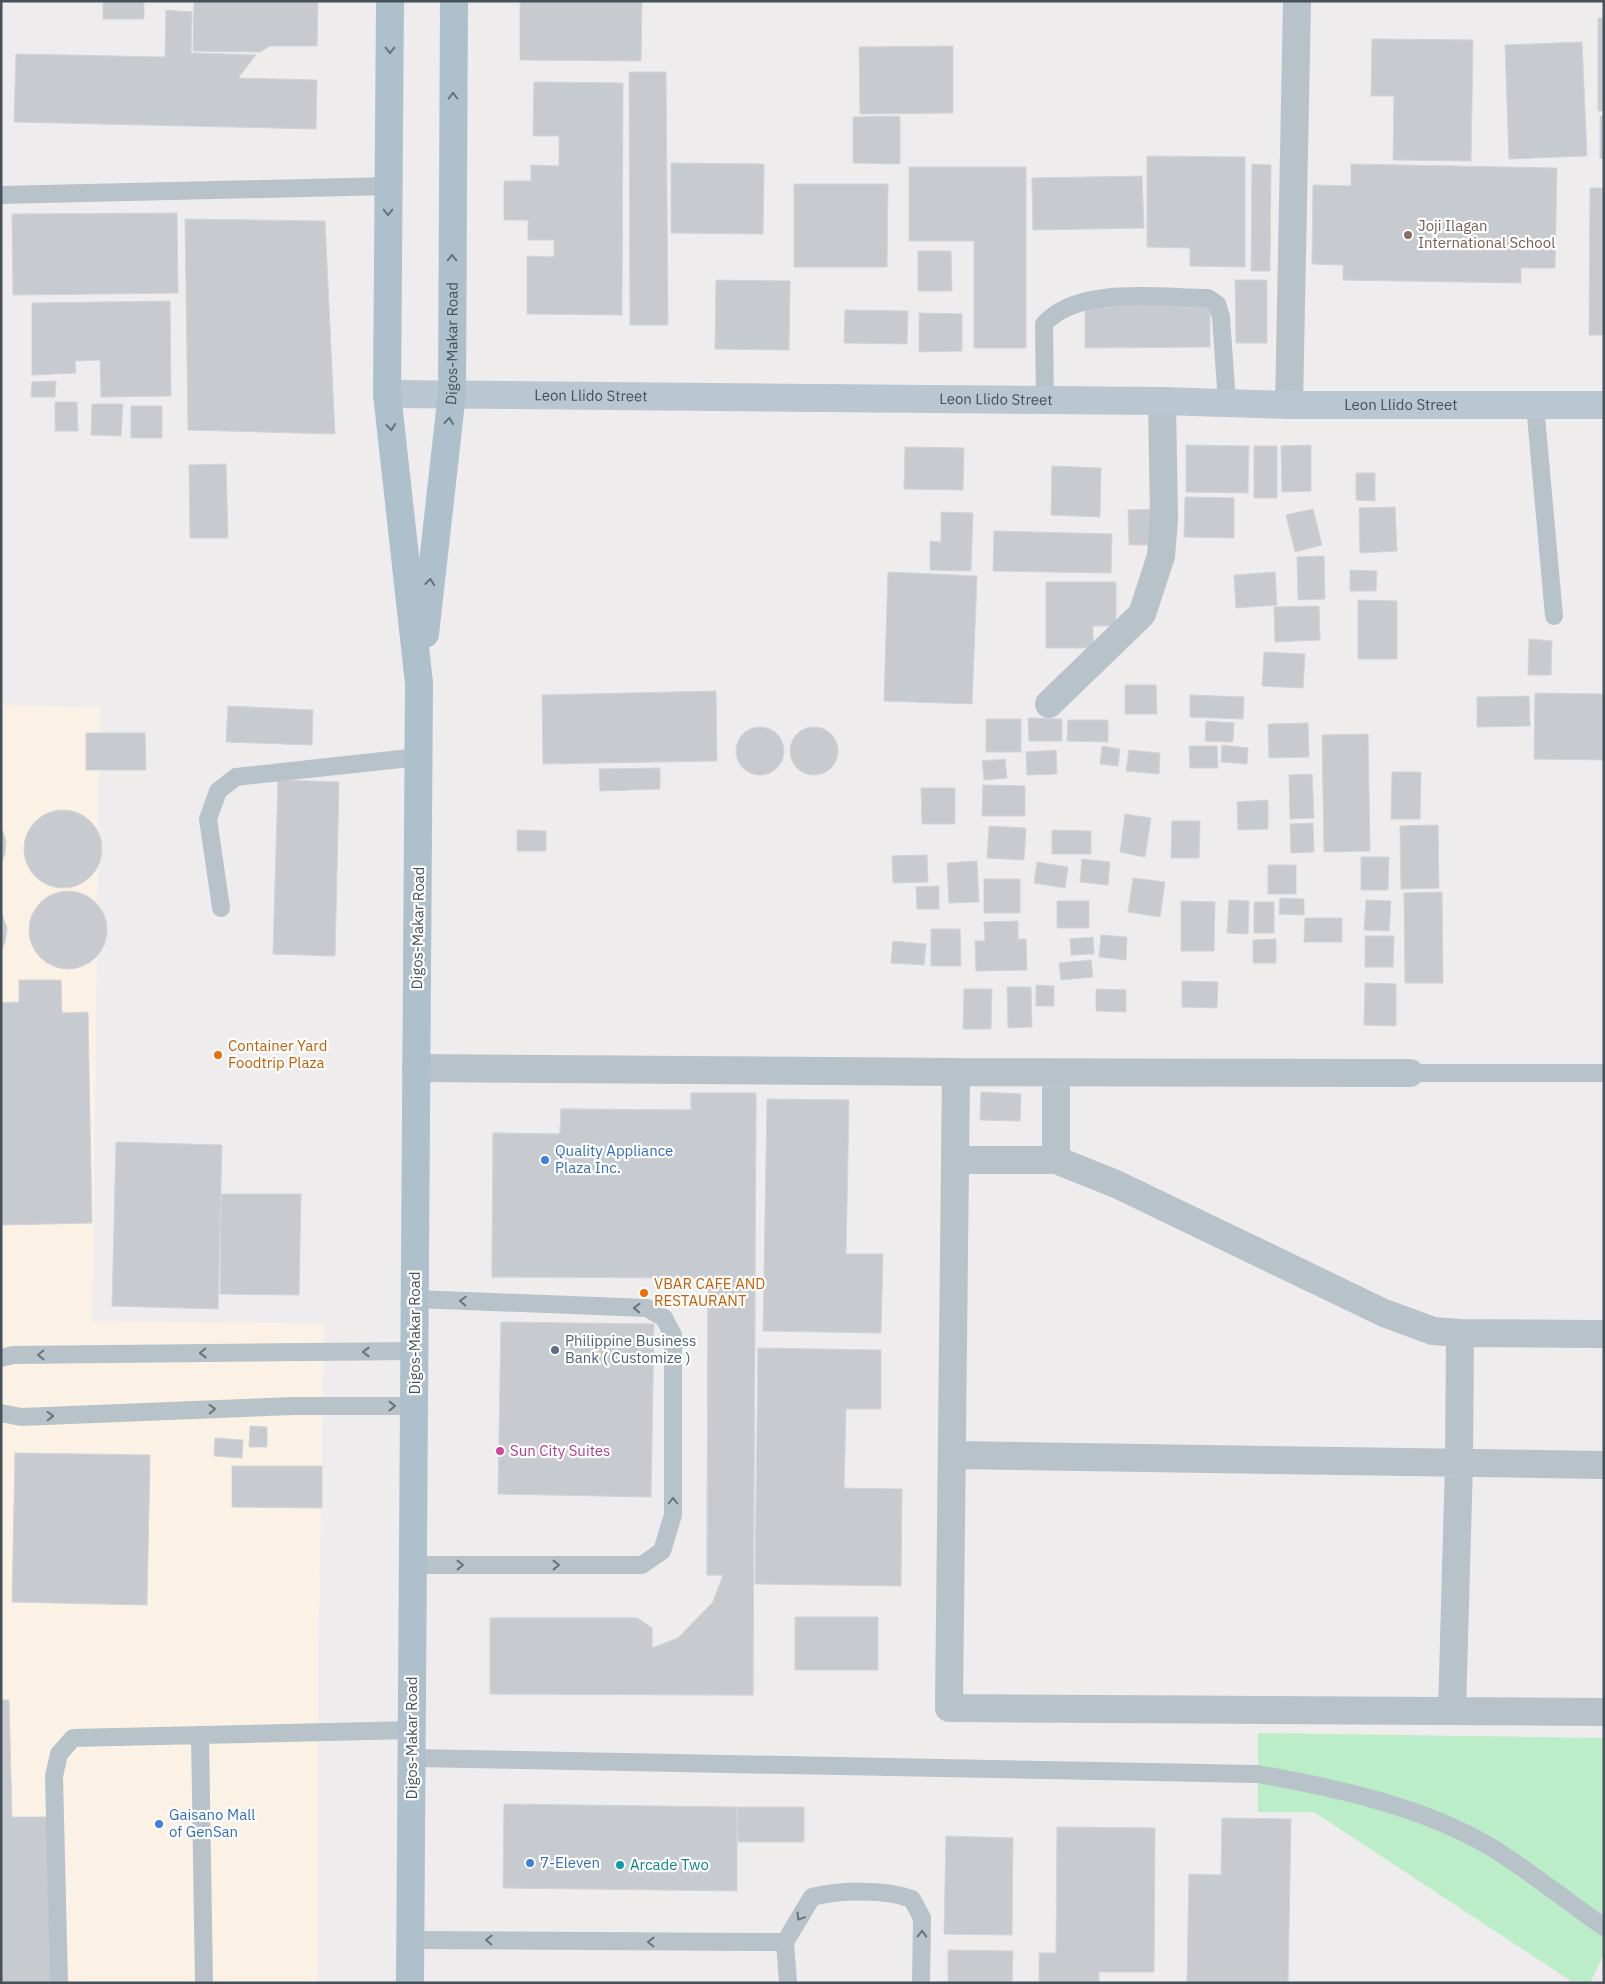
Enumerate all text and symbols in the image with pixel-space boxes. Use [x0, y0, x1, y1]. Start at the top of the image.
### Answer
one-way arrow [385, 46, 395, 54]
one-way arrow [448, 92, 458, 100]
one-way arrow [383, 209, 393, 217]
place label: Joji Ilagan International School [1418, 216, 1555, 252]
marker: Joji Ilagan International School [1402, 229, 1414, 241]
one-way arrow [447, 254, 458, 262]
street label: Digos-Makar Road [441, 282, 462, 406]
street label: Leon Llido Street [534, 385, 648, 405]
street label: Leon Llido Street [939, 389, 1053, 409]
street label: Leon Llido Street [1344, 395, 1458, 414]
one-way arrow [443, 416, 454, 424]
one-way arrow [385, 424, 396, 432]
one-way arrow [424, 578, 435, 586]
street label: Digos-Makar Road [407, 866, 428, 990]
place label: Container Yard Foodtrip Plaza [228, 1036, 327, 1072]
marker: Container Yard Foodtrip Plaza [212, 1049, 224, 1061]
place label: Quality Appliance Plaza Inc. [555, 1141, 673, 1177]
marker: Quality Appliance Plaza Inc. [539, 1154, 551, 1166]
street label: Digos-Makar Road [405, 1272, 424, 1394]
place label: VBAR CAFE AND RESTAURANT [654, 1274, 765, 1310]
marker: VBAR CAFE AND RESTAURANT [638, 1287, 650, 1299]
one-way arrow [458, 1296, 466, 1307]
one-way arrow [633, 1303, 640, 1313]
place label: Philippine Business Bank ( Customize ) [565, 1331, 696, 1367]
marker: Philippine Business Bank ( Customize ) [549, 1344, 561, 1356]
one-way arrow [362, 1347, 370, 1357]
one-way arrow [199, 1348, 207, 1358]
one-way arrow [37, 1350, 44, 1360]
one-way arrow [388, 1401, 396, 1411]
one-way arrow [208, 1404, 216, 1415]
one-way arrow [46, 1411, 54, 1421]
place label: Sun City Suites [510, 1441, 610, 1460]
marker: Sun City Suites [494, 1445, 506, 1457]
one-way arrow [668, 1497, 678, 1504]
one-way arrow [456, 1560, 464, 1570]
one-way arrow [552, 1560, 560, 1570]
street label: Digos-Makar Road [402, 1677, 421, 1799]
place label: Gaisano Mall of GenSan [169, 1805, 255, 1841]
marker: Gaisano Mall of GenSan [153, 1818, 165, 1830]
place label: 7-Eleven [540, 1853, 600, 1872]
place label: Arcade Two [630, 1855, 709, 1874]
marker: 7-Eleven [524, 1857, 536, 1869]
marker: Arcade Two [614, 1859, 626, 1871]
one-way arrow [797, 1912, 807, 1921]
one-way arrow [916, 1930, 927, 1938]
one-way arrow [485, 1935, 492, 1945]
one-way arrow [647, 1937, 655, 1947]

